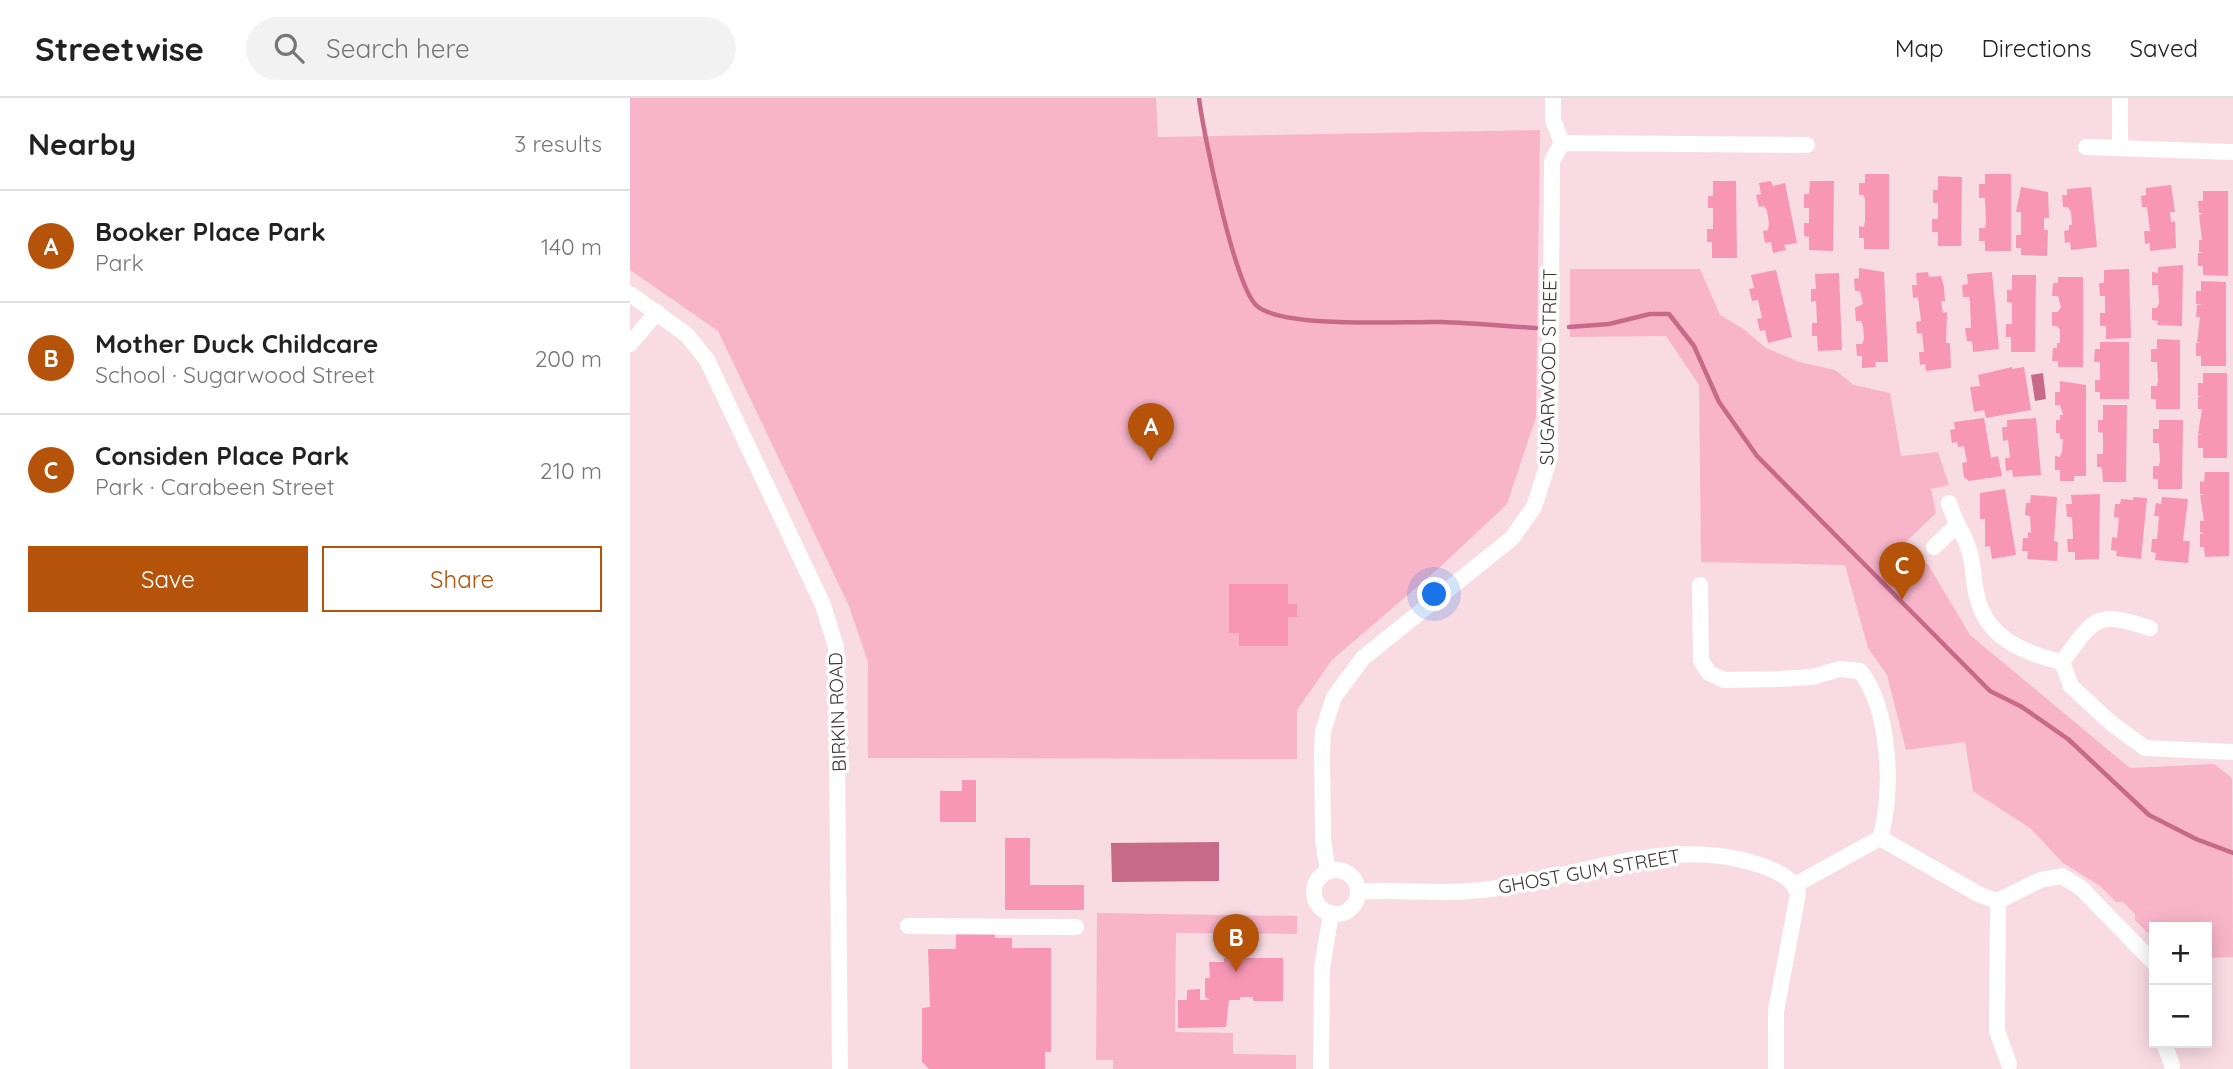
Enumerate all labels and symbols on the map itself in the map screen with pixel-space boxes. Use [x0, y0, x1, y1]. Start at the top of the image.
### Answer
street label: SUGARWOOD STREET [1534, 269, 1562, 465]
pin: A [1128, 403, 1174, 461]
pin: C [1879, 542, 1925, 600]
your location [1417, 577, 1451, 611]
street label: BIRKIN ROAD [823, 652, 851, 772]
street label: GHOST GUM STREET [1496, 843, 1682, 899]
pin: B [1213, 914, 1259, 972]

